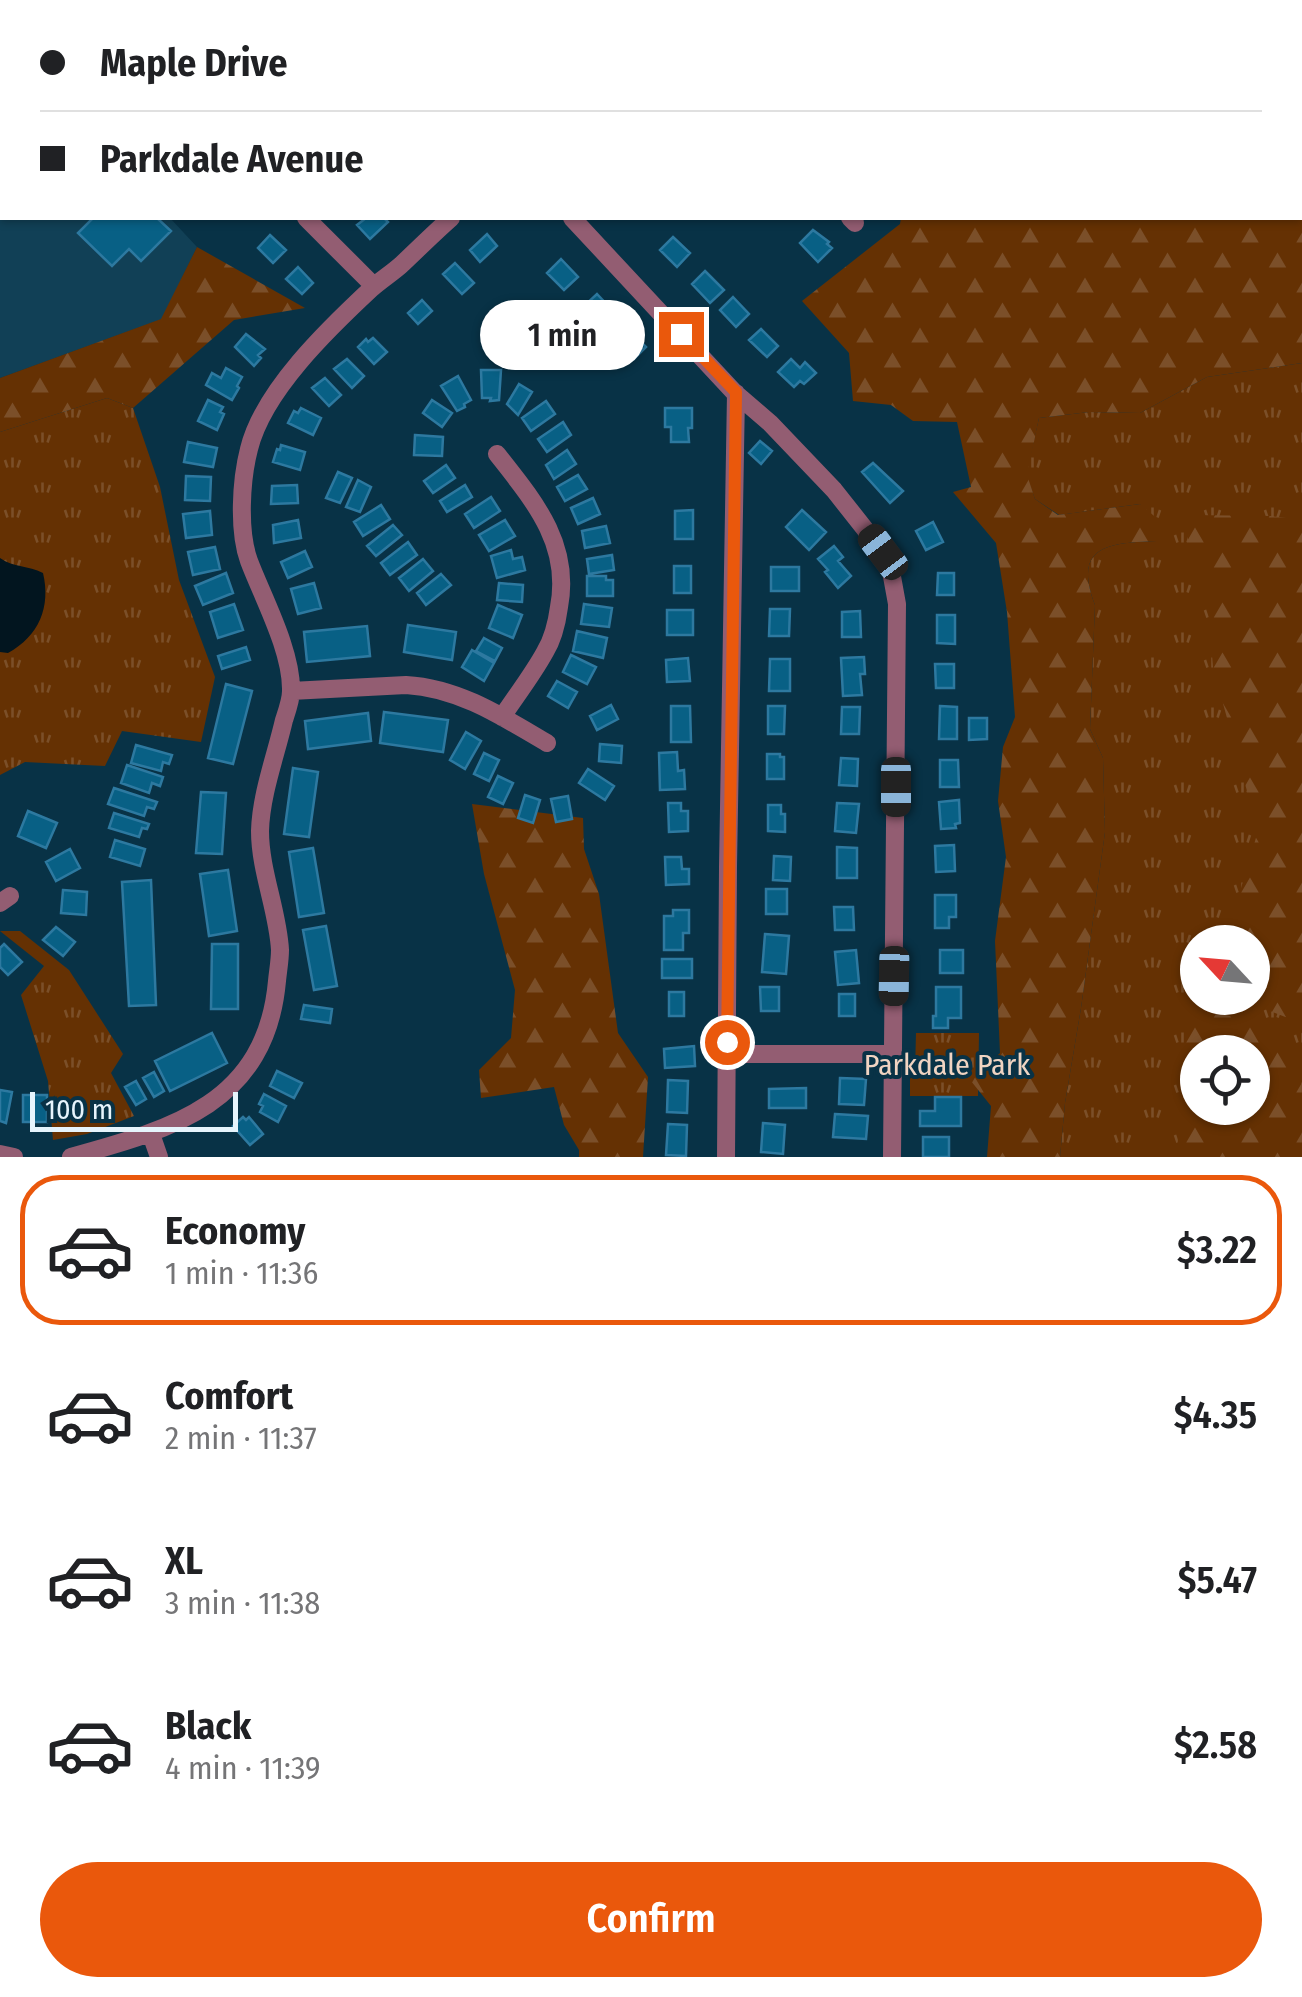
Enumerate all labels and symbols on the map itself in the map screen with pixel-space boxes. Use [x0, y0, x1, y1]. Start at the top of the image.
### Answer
callout: 1 min [481, 299, 646, 369]
route end [659, 312, 704, 357]
car [853, 519, 913, 585]
car [881, 757, 911, 817]
north arrow [1180, 925, 1270, 1015]
car [878, 946, 910, 1006]
route start [705, 1020, 750, 1065]
park label: Parkdale Park [864, 1047, 1030, 1083]
scale bar [30, 1087, 238, 1132]

